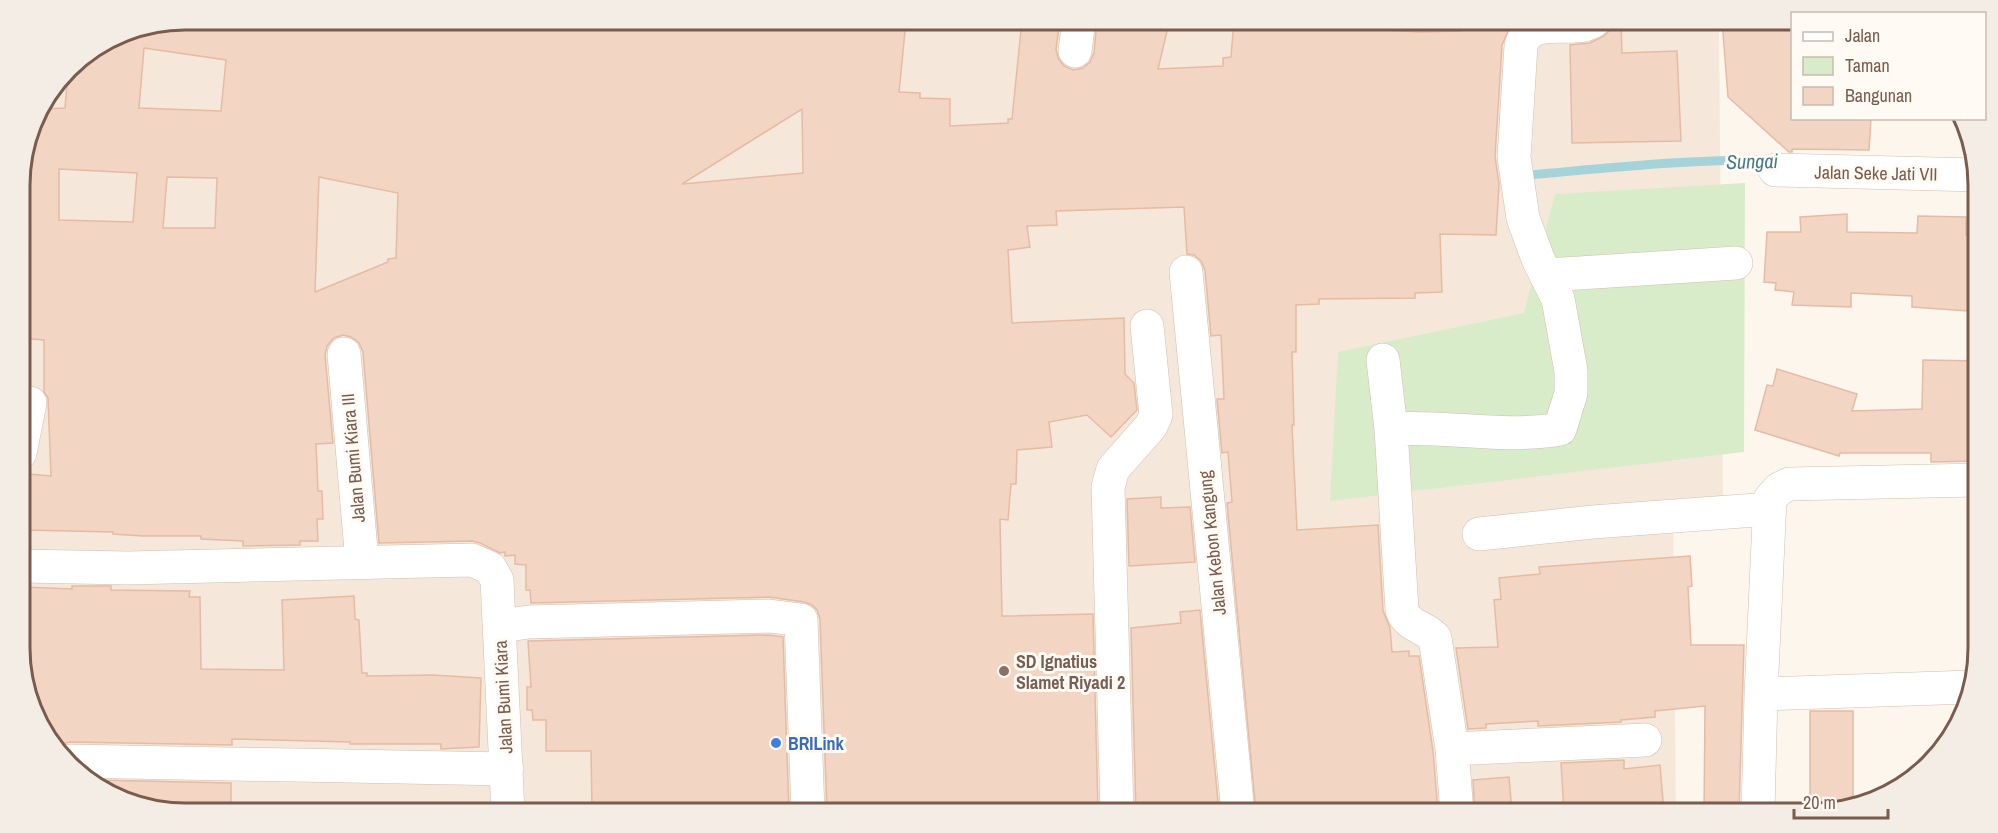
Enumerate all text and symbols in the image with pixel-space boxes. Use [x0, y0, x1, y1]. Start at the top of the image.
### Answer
legend [1791, 12, 1986, 120]
text: Jalan [1845, 23, 1880, 48]
text: Taman [1845, 53, 1890, 78]
text: Bangunan [1845, 83, 1912, 108]
water label: Sungai [1726, 147, 1779, 175]
street label: Jalan Seke Jati VII [1814, 159, 1938, 187]
street label: Jalan Bumi Kiara III [335, 392, 371, 524]
street label: Jalan Kebon Kangung [1192, 469, 1232, 617]
street label: Jalan Bumi Kiara [488, 640, 518, 754]
place label: SD Ignatius Slamet Riyadi 2 [1016, 649, 1125, 695]
marker: SD Ignatius Slamet Riyadi 2 [997, 664, 1011, 678]
place label: BRILink [788, 731, 845, 756]
marker: BRILink [769, 736, 783, 750]
scale bar [1794, 782, 1888, 820]
text: 20 m [1803, 790, 1836, 815]

